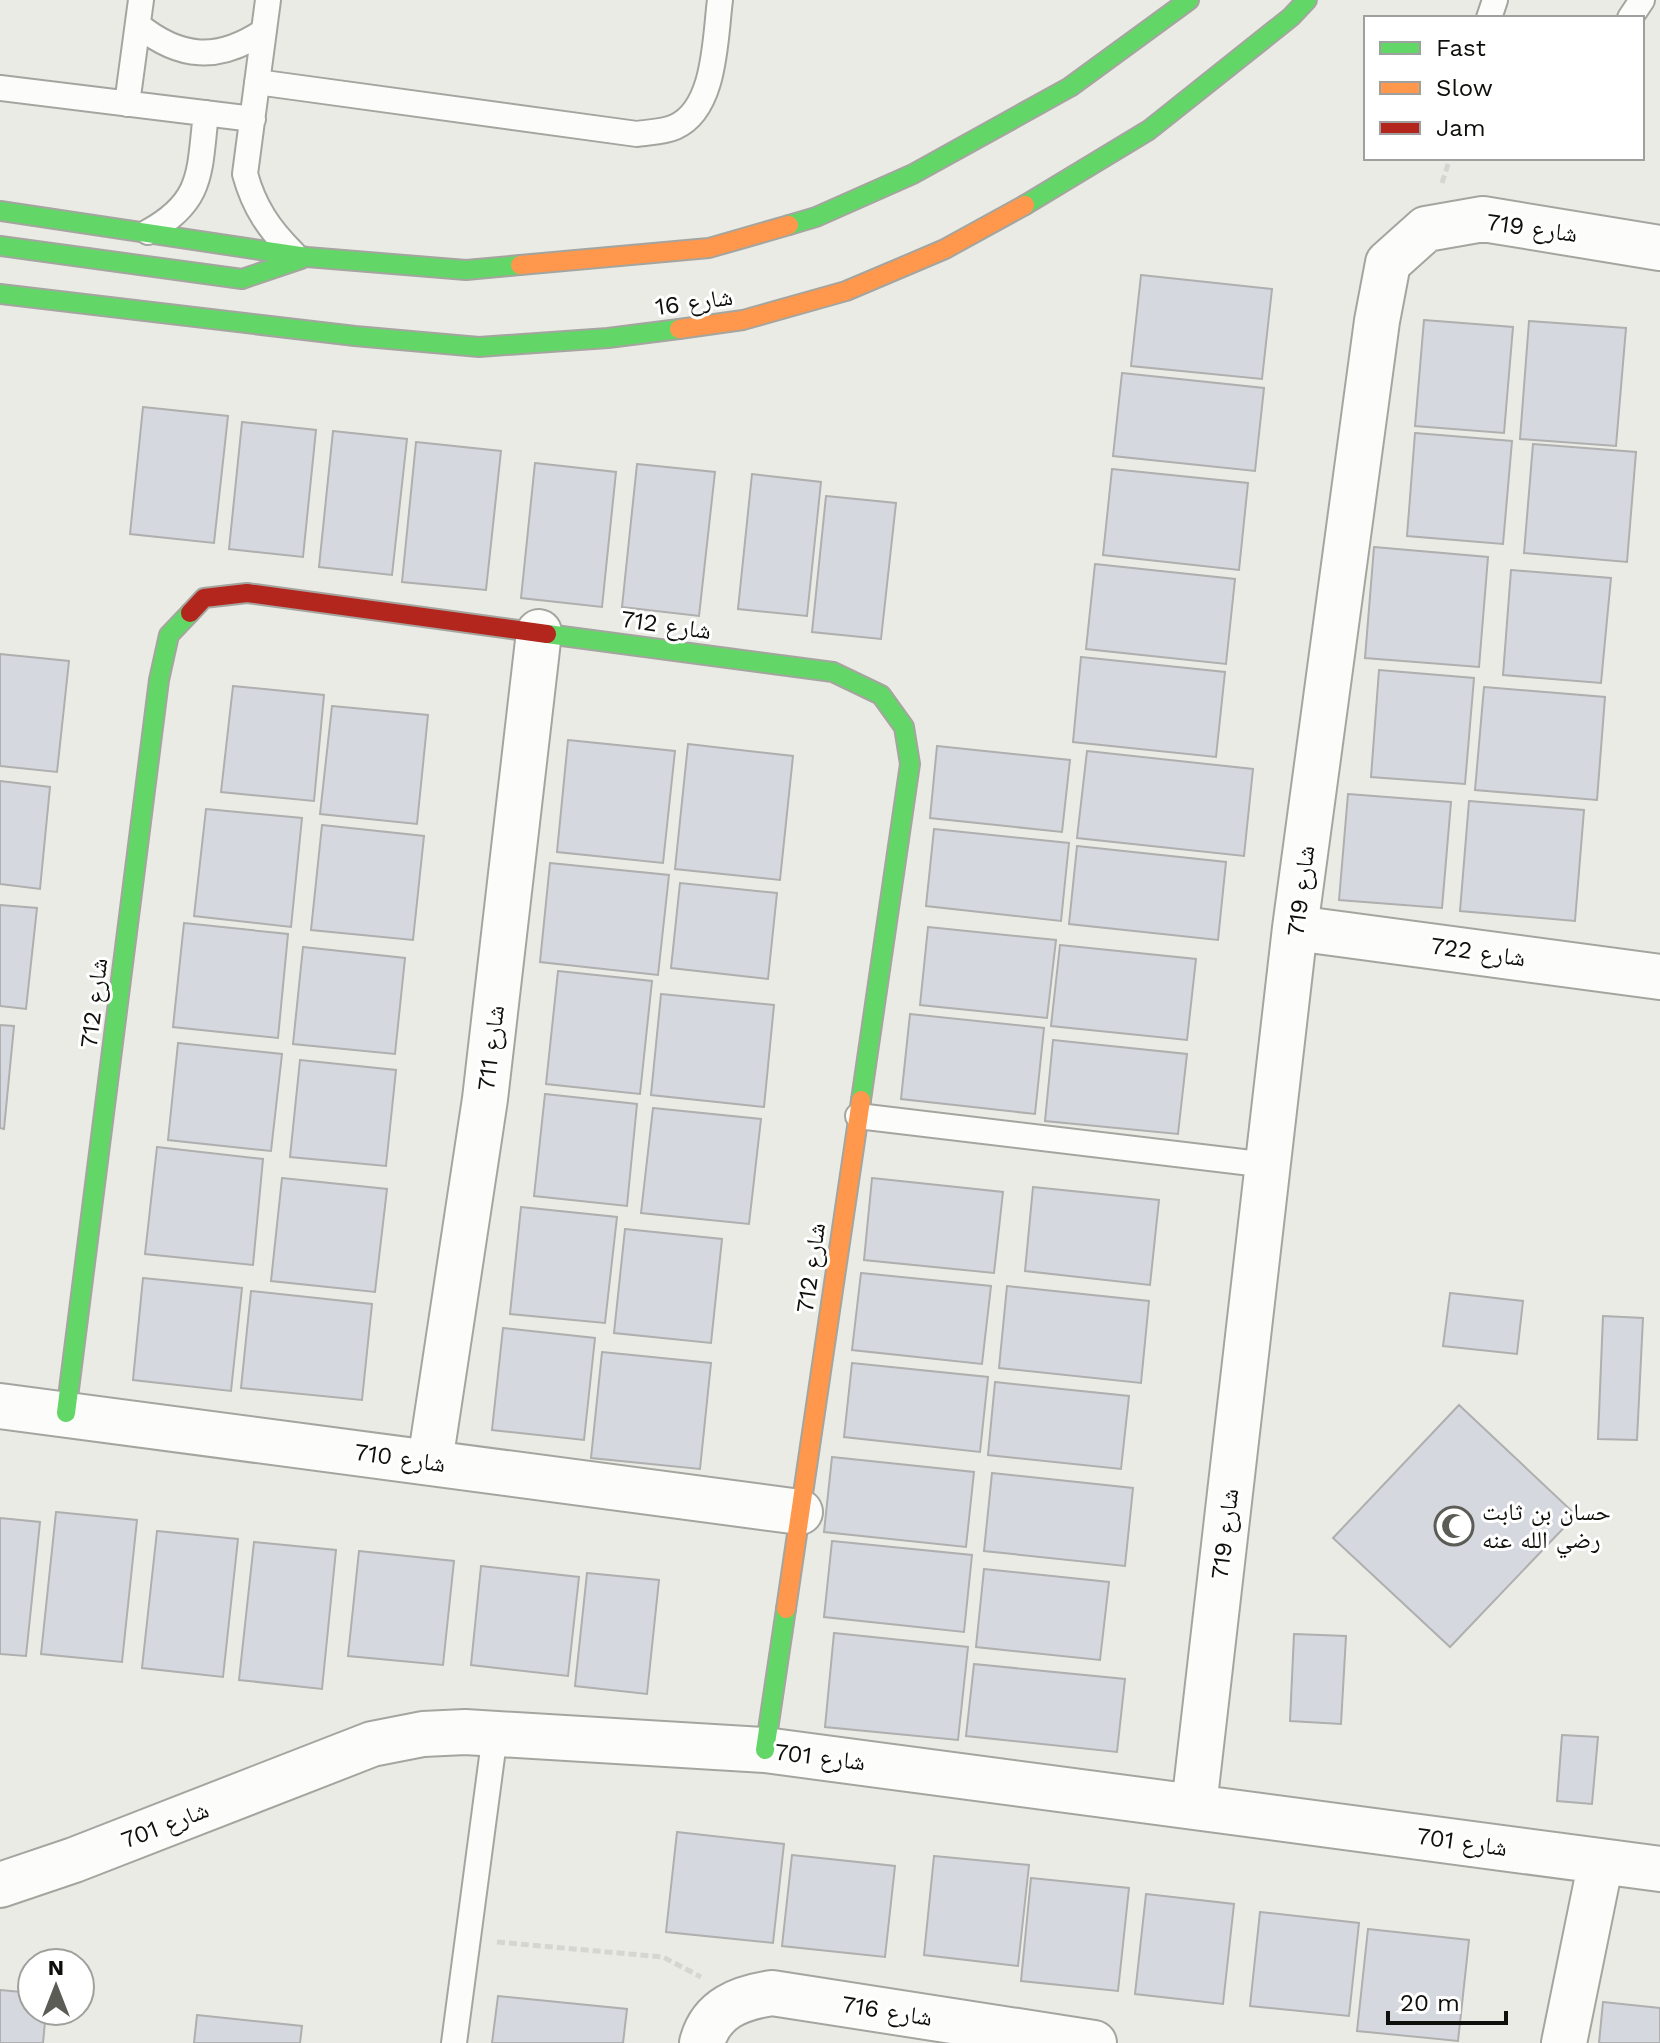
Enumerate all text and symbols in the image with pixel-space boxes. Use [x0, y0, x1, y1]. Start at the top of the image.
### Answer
legend [1364, 16, 1644, 160]
text: Fast [1436, 34, 1486, 62]
text: Slow [1436, 74, 1493, 102]
text: Jam [1436, 114, 1486, 142]
street label: شارع 719 [1485, 208, 1579, 249]
street label: شارع 16 [654, 283, 735, 322]
street label: شارع 712 [619, 605, 713, 646]
street label: شارع 719 [1282, 844, 1321, 938]
street label: شارع 722 [1429, 932, 1527, 973]
street label: شارع 712 [75, 956, 114, 1050]
street label: شارع 711 [472, 1004, 511, 1093]
street label: شارع 712 [791, 1221, 832, 1315]
street label: شارع 710 [353, 1438, 447, 1479]
street label: شارع 719 [1206, 1487, 1245, 1581]
place label: حسان بن ثابت رضي الله عنه [1482, 1498, 1611, 1559]
mosque icon: حسان بن ثابت رضي الله عنه [1433, 1505, 1475, 1547]
street label: شارع 701 [773, 1738, 867, 1777]
street label: شارع 701 [117, 1796, 213, 1855]
street label: شارع 701 [1415, 1822, 1509, 1863]
north arrow [16, 1947, 96, 2027]
text: N [48, 1955, 64, 1980]
scale bar [1388, 1975, 1506, 2025]
text: 20 m [1400, 1989, 1460, 2017]
street label: شارع 716 [840, 1990, 934, 2033]

